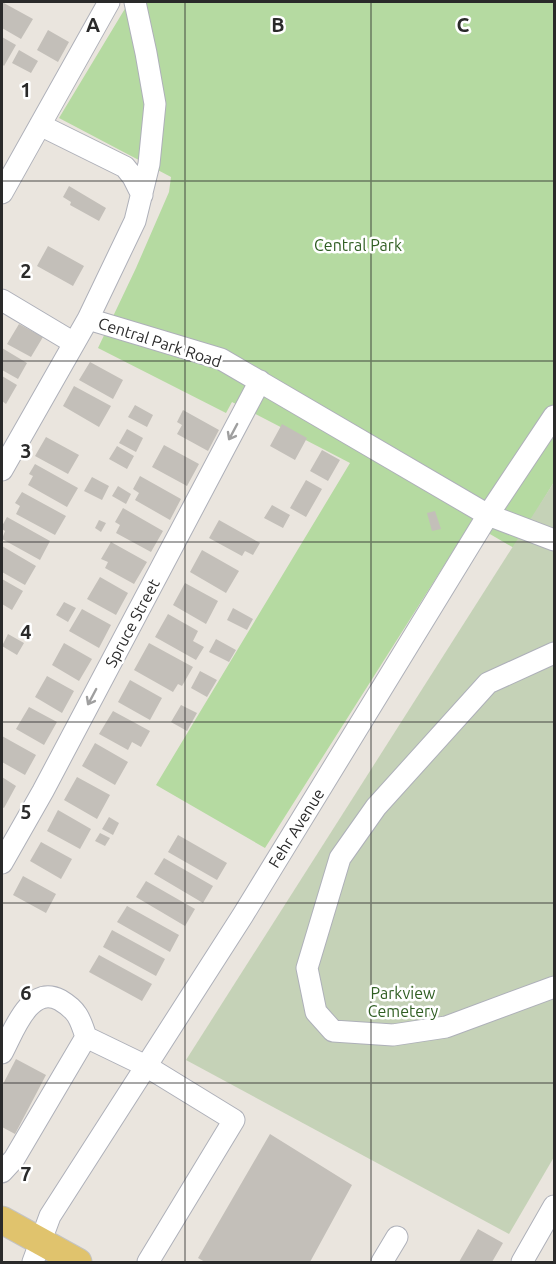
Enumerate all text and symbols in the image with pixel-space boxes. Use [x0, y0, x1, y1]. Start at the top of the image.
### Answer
text: A [86, 13, 100, 36]
text: B [271, 13, 285, 36]
text: C [457, 13, 470, 36]
text: 1 [20, 78, 32, 101]
park label: Central Park [314, 236, 402, 254]
text: 2 [20, 259, 32, 282]
street label: Central Park Road [96, 314, 224, 370]
one-way arrow [227, 423, 238, 441]
text: 3 [20, 439, 32, 462]
street label: Spruce Street [101, 575, 163, 670]
text: 4 [20, 620, 32, 643]
one-way arrow [86, 688, 97, 706]
street label: Fehr Avenue [265, 785, 327, 871]
text: 5 [20, 800, 32, 823]
text: 6 [20, 981, 32, 1004]
park label: Parkview Cemetery [368, 984, 439, 1020]
text: 7 [20, 1162, 32, 1185]

